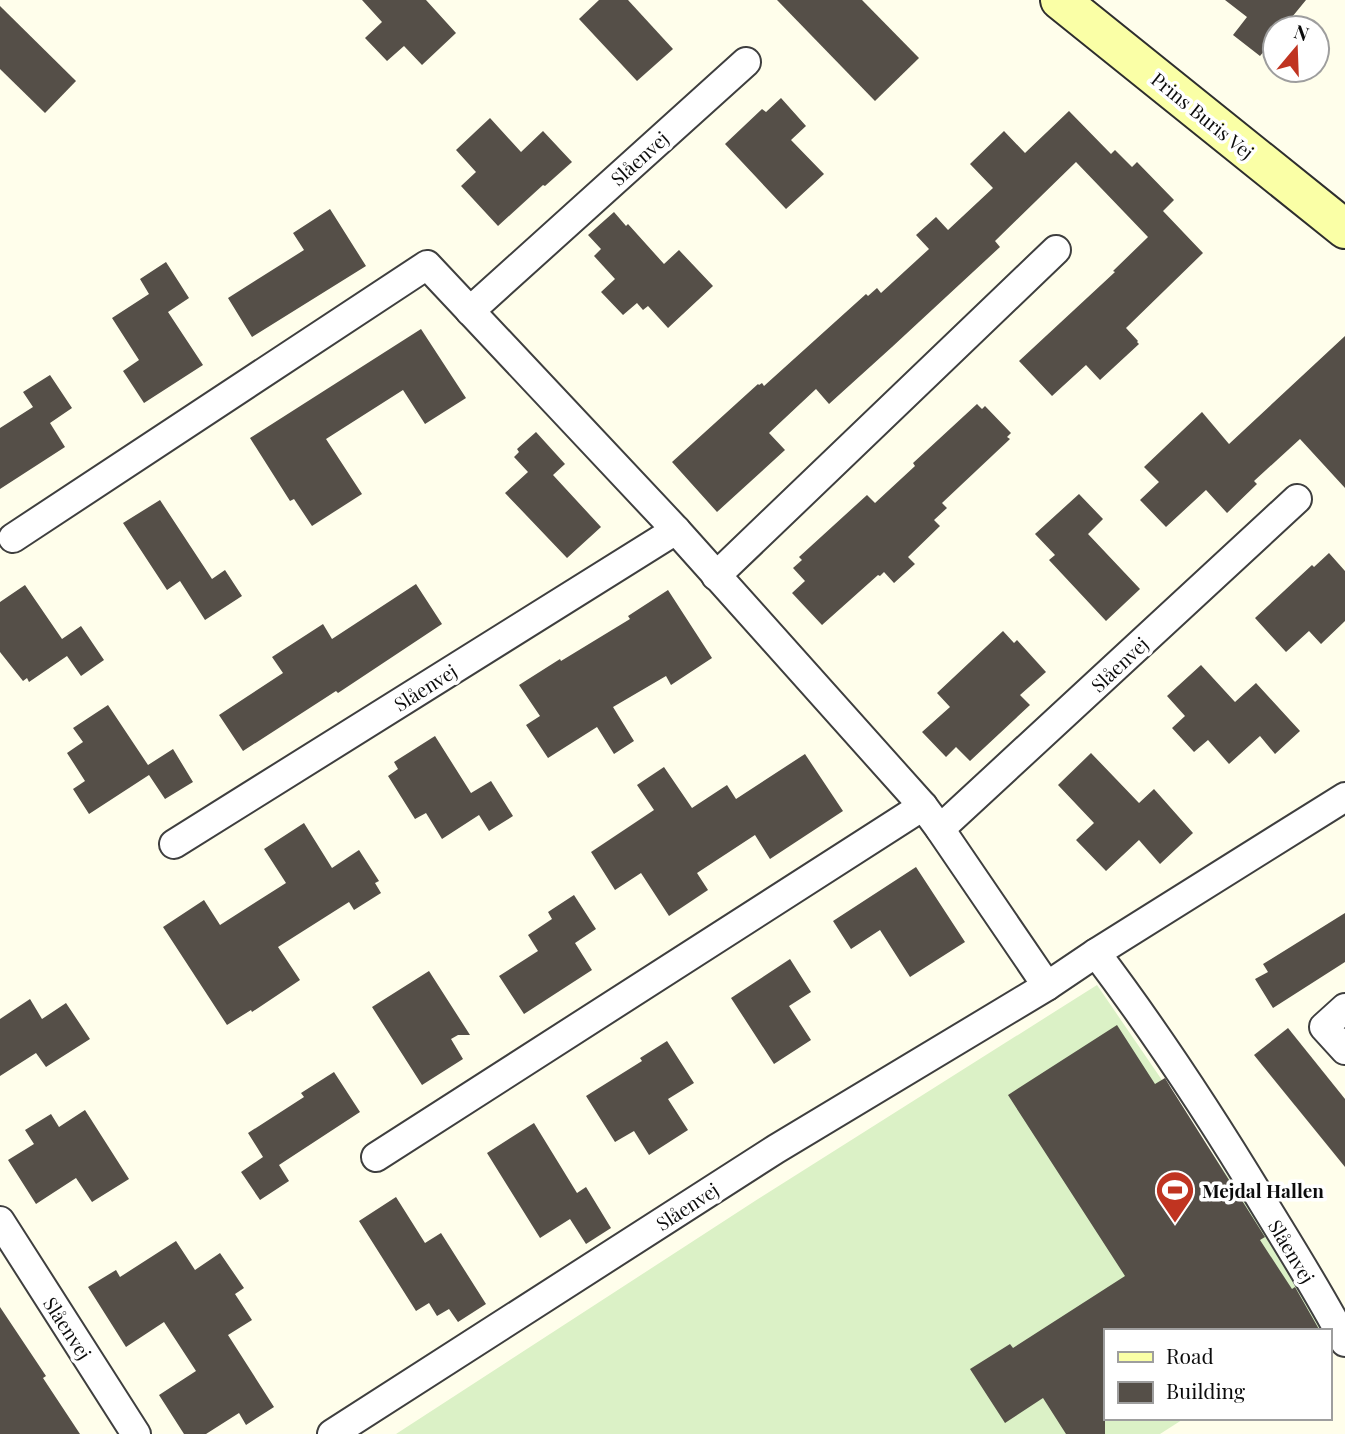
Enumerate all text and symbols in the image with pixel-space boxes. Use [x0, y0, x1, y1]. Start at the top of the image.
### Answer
north arrow [1261, 14, 1331, 84]
text: N [1291, 17, 1313, 47]
street label: Prins Buris Vej [1146, 66, 1260, 164]
street label: Slåenvej [604, 125, 674, 191]
street label: Slåenvej [1085, 631, 1153, 697]
street label: Slåenvej [389, 657, 461, 717]
sports icon: Mejdal Hallen [1154, 1169, 1196, 1224]
street label: Slåenvej [651, 1176, 723, 1236]
place label: Mejdal Hallen [1202, 1177, 1324, 1203]
street label: Slåenvej [1263, 1214, 1321, 1288]
street label: Slåenvej [38, 1292, 98, 1364]
legend [1104, 1329, 1331, 1420]
text: Road [1166, 1341, 1214, 1369]
text: Building [1166, 1376, 1245, 1404]

